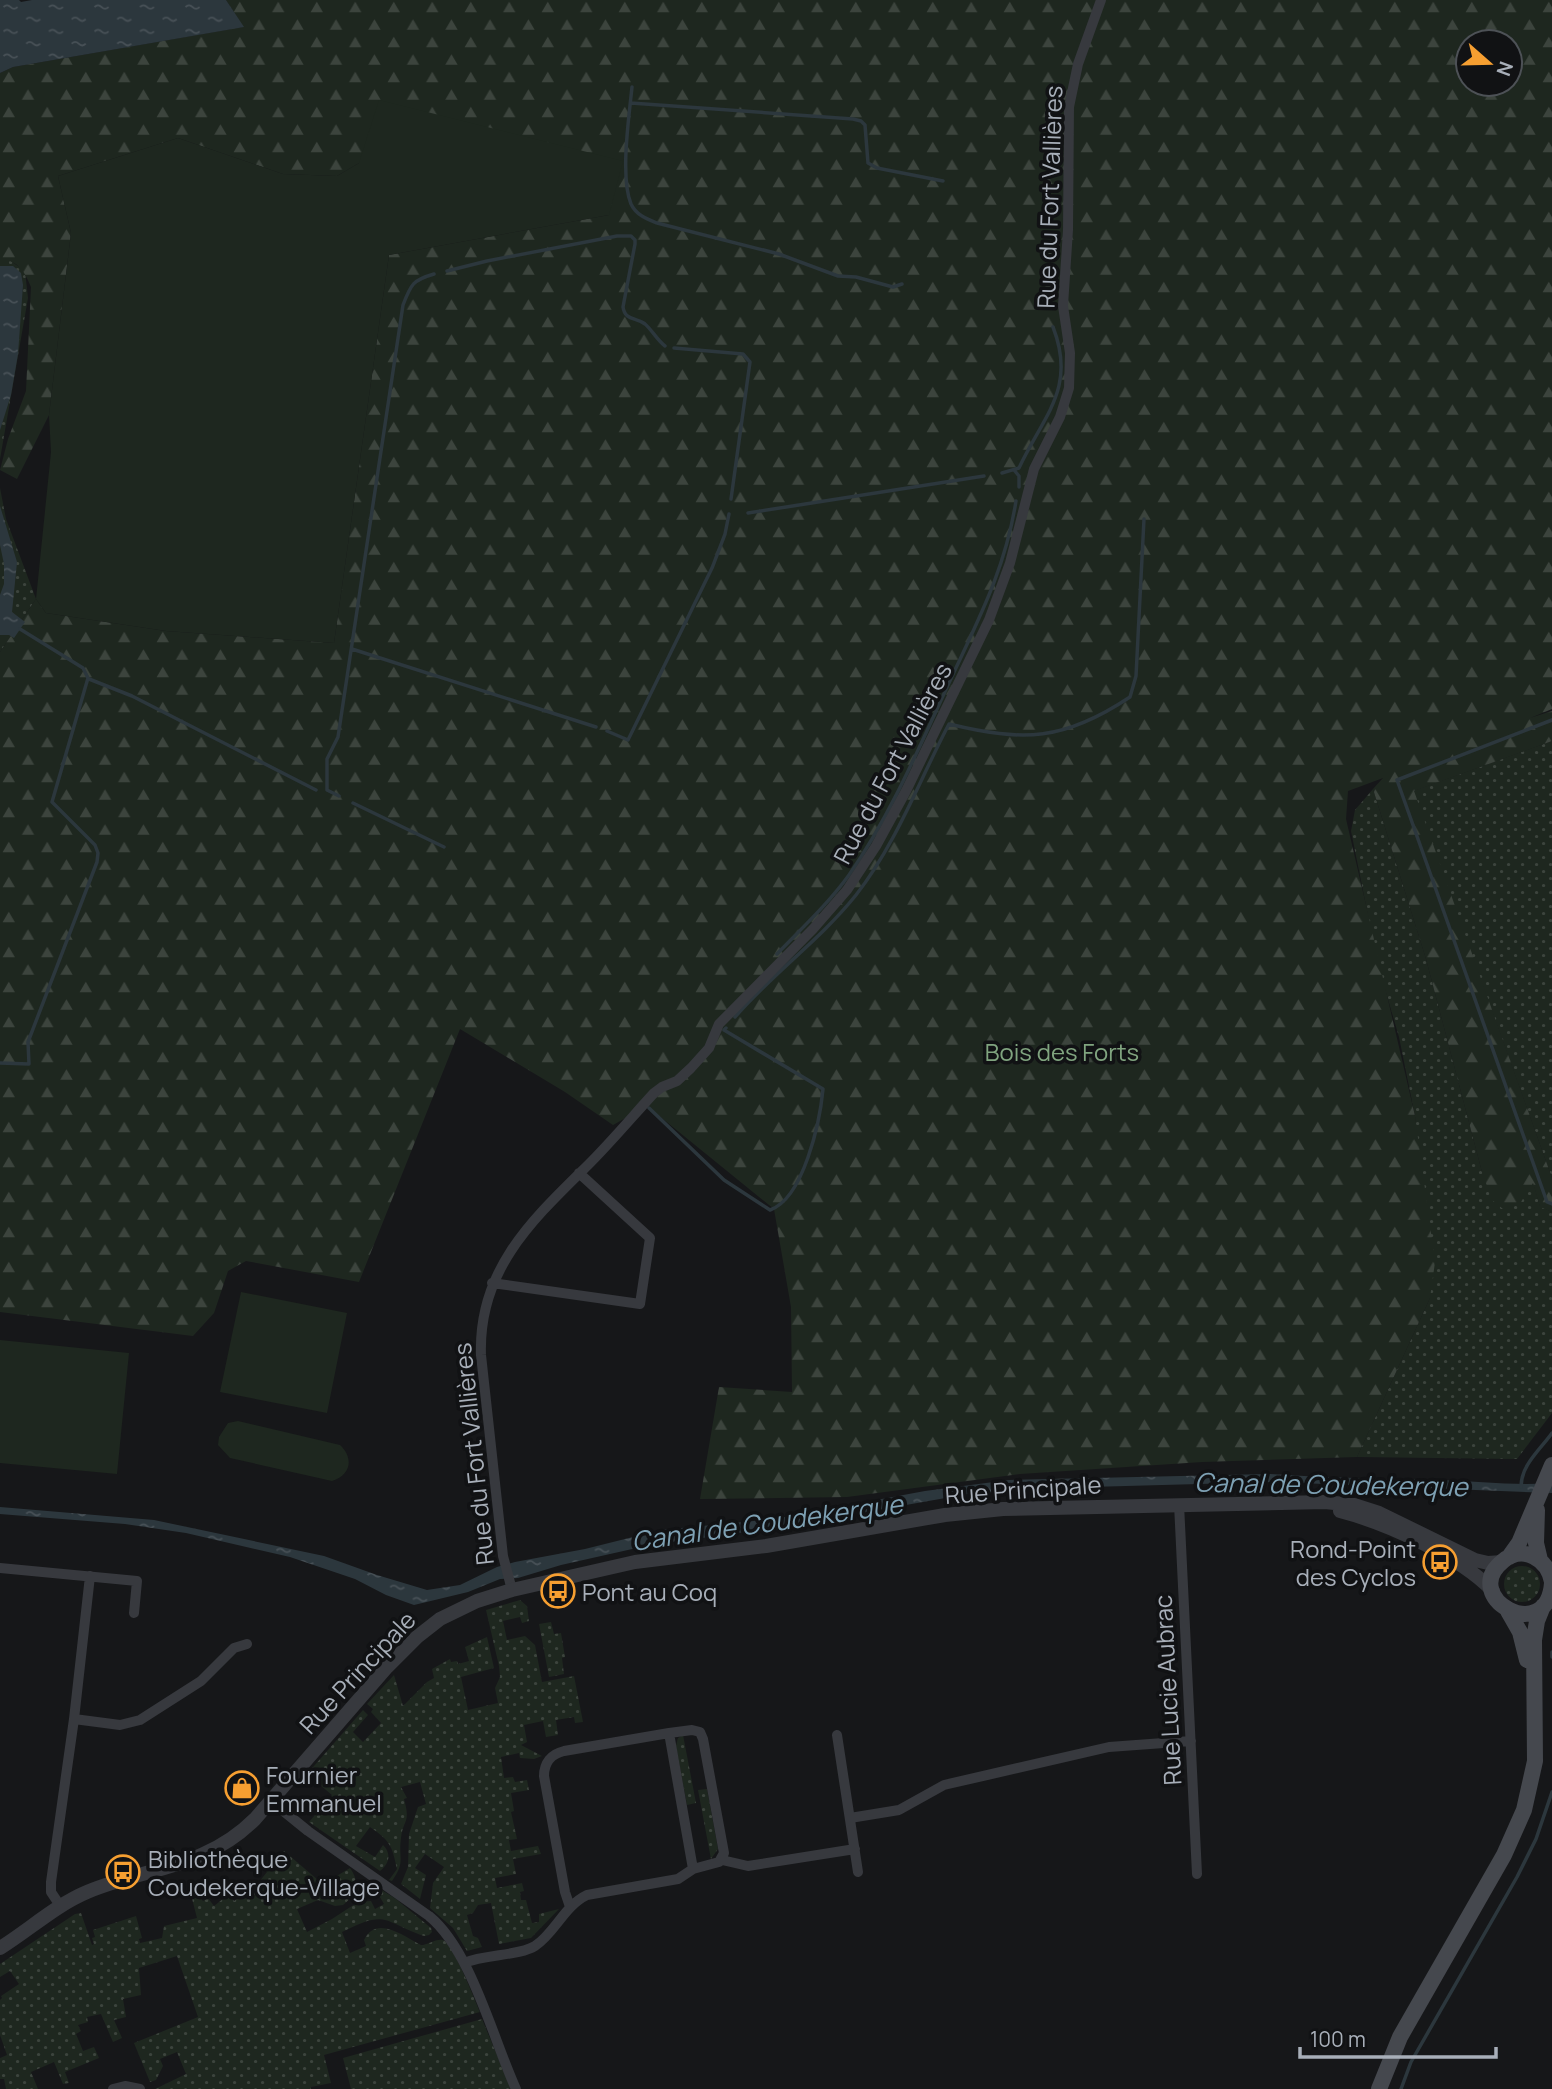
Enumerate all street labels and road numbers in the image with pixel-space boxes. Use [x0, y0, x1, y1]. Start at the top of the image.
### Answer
street label: Rue du Fort Vallières [1029, 85, 1069, 309]
street label: Rue du Fort Vallières [825, 657, 959, 869]
street label: Rue du Fort Vallières [445, 1341, 501, 1567]
street label: Rue Principale [944, 1467, 1102, 1511]
street label: Rue Lucie Aubrac [1146, 1594, 1188, 1786]
street label: Rue Principale [291, 1603, 423, 1741]

